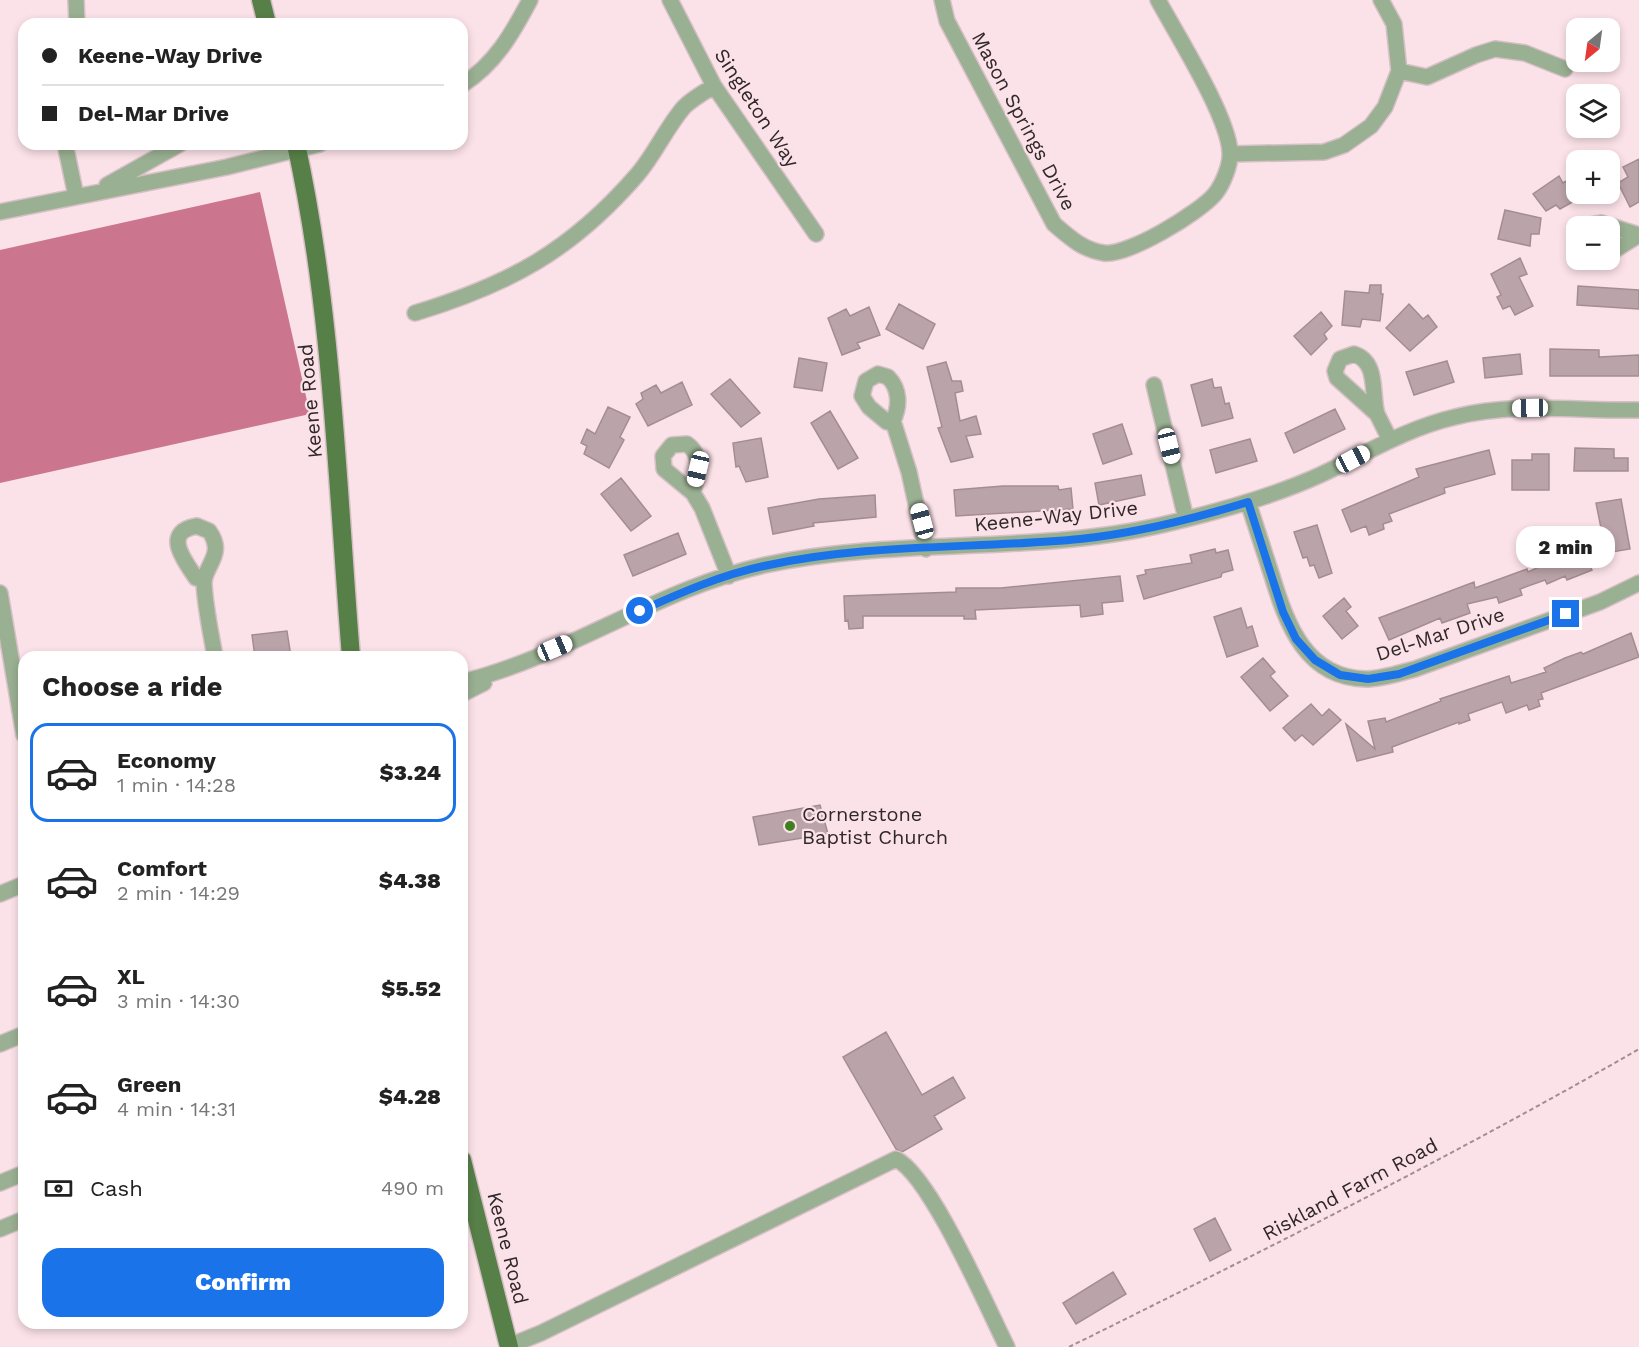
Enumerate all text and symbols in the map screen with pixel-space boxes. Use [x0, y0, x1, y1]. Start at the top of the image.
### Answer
north arrow [1566, 18, 1620, 72]
map controls [1566, 18, 1620, 270]
street label: Mason Springs Drive [967, 28, 1081, 214]
text: Keene-Way Drive [78, 43, 263, 68]
street label: Singleton Way [710, 44, 805, 173]
button: layers [1566, 84, 1620, 138]
text: Del-Mar Drive [78, 101, 229, 126]
button: + [1566, 150, 1620, 204]
button: − [1566, 216, 1620, 270]
street label: Keene Road [293, 343, 327, 459]
car [1512, 399, 1548, 417]
car [1156, 426, 1182, 466]
car [1333, 443, 1373, 475]
car [685, 449, 711, 489]
street label: Keene-Way Drive [973, 495, 1139, 537]
car [909, 501, 935, 541]
callout: 2 min [1516, 527, 1616, 569]
text: 2 min [1538, 535, 1593, 559]
route start [626, 597, 653, 624]
route end [1552, 600, 1579, 627]
street label: Del-Mar Drive [1373, 602, 1507, 666]
car [535, 633, 575, 663]
text: Choose a ride [42, 671, 222, 703]
icon: car [45, 746, 99, 800]
text: Economy [117, 748, 216, 773]
text: $3.24 [379, 760, 441, 785]
text: 1 min · 14:28 [117, 773, 236, 797]
place label: Cornerstone Baptist Church [802, 802, 948, 849]
marker: Cornerstone Baptist Church [783, 819, 797, 833]
icon: car [45, 854, 99, 908]
text: Comfort [117, 856, 207, 881]
text: $4.38 [379, 868, 441, 893]
text: 2 min · 14:29 [117, 881, 240, 905]
icon: car [45, 962, 99, 1016]
text: XL [117, 964, 145, 989]
text: $5.52 [381, 976, 441, 1001]
text: 3 min · 14:30 [117, 989, 240, 1013]
icon: car [45, 1070, 99, 1124]
text: Green [117, 1072, 181, 1097]
text: $4.28 [379, 1084, 441, 1109]
text: 4 min · 14:31 [117, 1097, 236, 1121]
street label: Riskland Farm Road [1258, 1133, 1442, 1245]
icon: cash [42, 1172, 75, 1205]
text: Cash [90, 1176, 143, 1201]
text: 490 m [381, 1176, 444, 1200]
street label: Keene Road [482, 1189, 534, 1307]
button: Confirm [42, 1248, 444, 1317]

